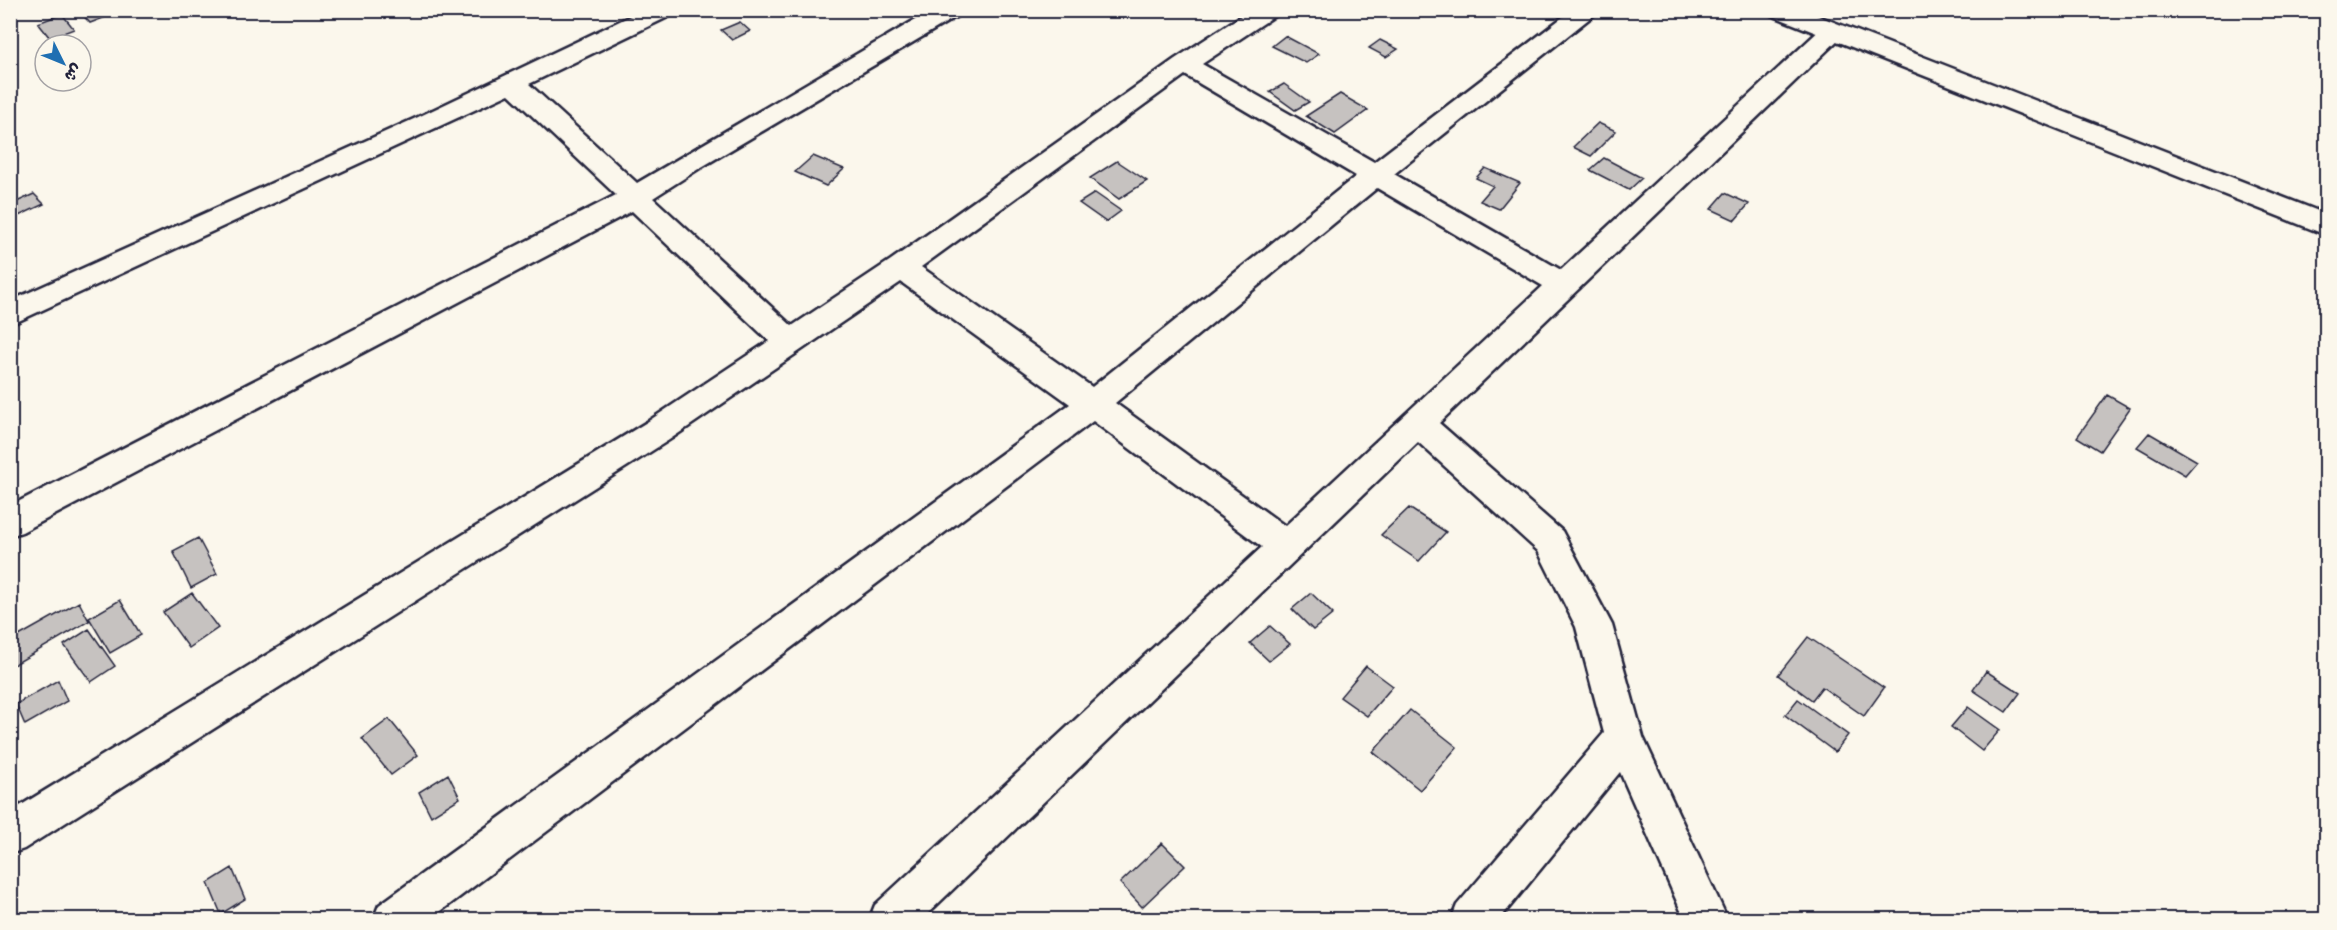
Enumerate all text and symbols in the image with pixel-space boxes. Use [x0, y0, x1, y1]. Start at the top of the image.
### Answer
north arrow [33, 33, 93, 93]
text: ش [59, 59, 87, 86]

